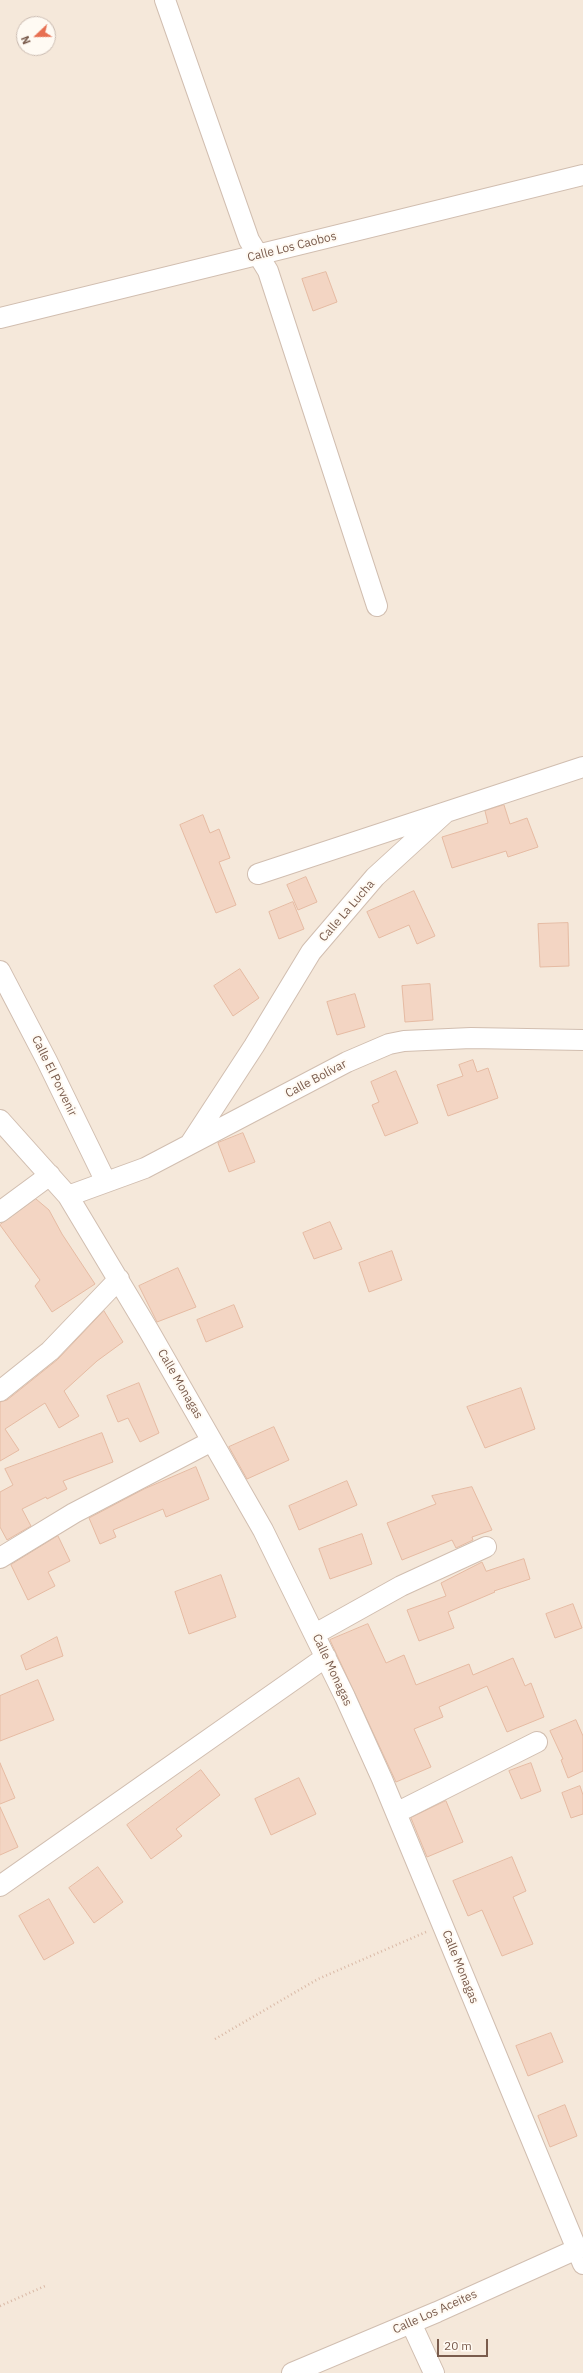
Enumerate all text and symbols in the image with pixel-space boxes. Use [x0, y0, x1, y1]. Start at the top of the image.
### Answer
north arrow [16, 16, 56, 56]
text: N [18, 34, 34, 46]
street label: Calle Los Caobos [246, 229, 338, 265]
street label: Calle La Lucha [316, 877, 378, 945]
street label: Calle El Porvenir [28, 1033, 80, 1119]
street label: Calle Bolívar [283, 1057, 349, 1101]
street label: Calle Monagas [154, 1347, 206, 1421]
street label: Calle Monagas [309, 1632, 355, 1708]
street label: Calle Monagas [439, 1928, 481, 2006]
street label: Calle Los Aceites [391, 2287, 479, 2337]
scale bar [439, 2331, 490, 2357]
text: 20 m [444, 2338, 472, 2353]

